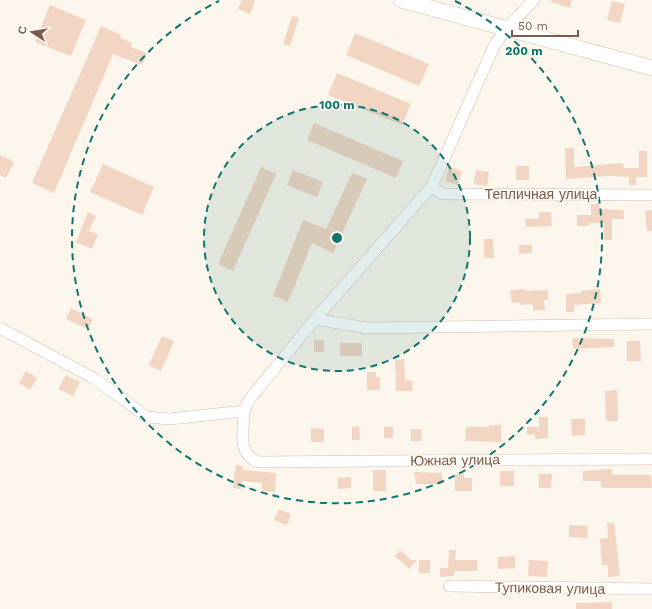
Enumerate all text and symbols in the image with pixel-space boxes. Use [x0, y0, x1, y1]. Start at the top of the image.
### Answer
north arrow [12, 12, 52, 52]
scale bar [512, 12, 578, 38]
text: 50 m [518, 19, 548, 33]
text: С [16, 25, 30, 35]
text: 200 m [505, 44, 543, 58]
text: 100 m [319, 98, 355, 112]
street label: Тепличная улица [485, 186, 598, 202]
centre of rings [330, 231, 344, 245]
street label: Южная улица [410, 451, 500, 469]
street label: Тупиковая улица [495, 579, 605, 597]

